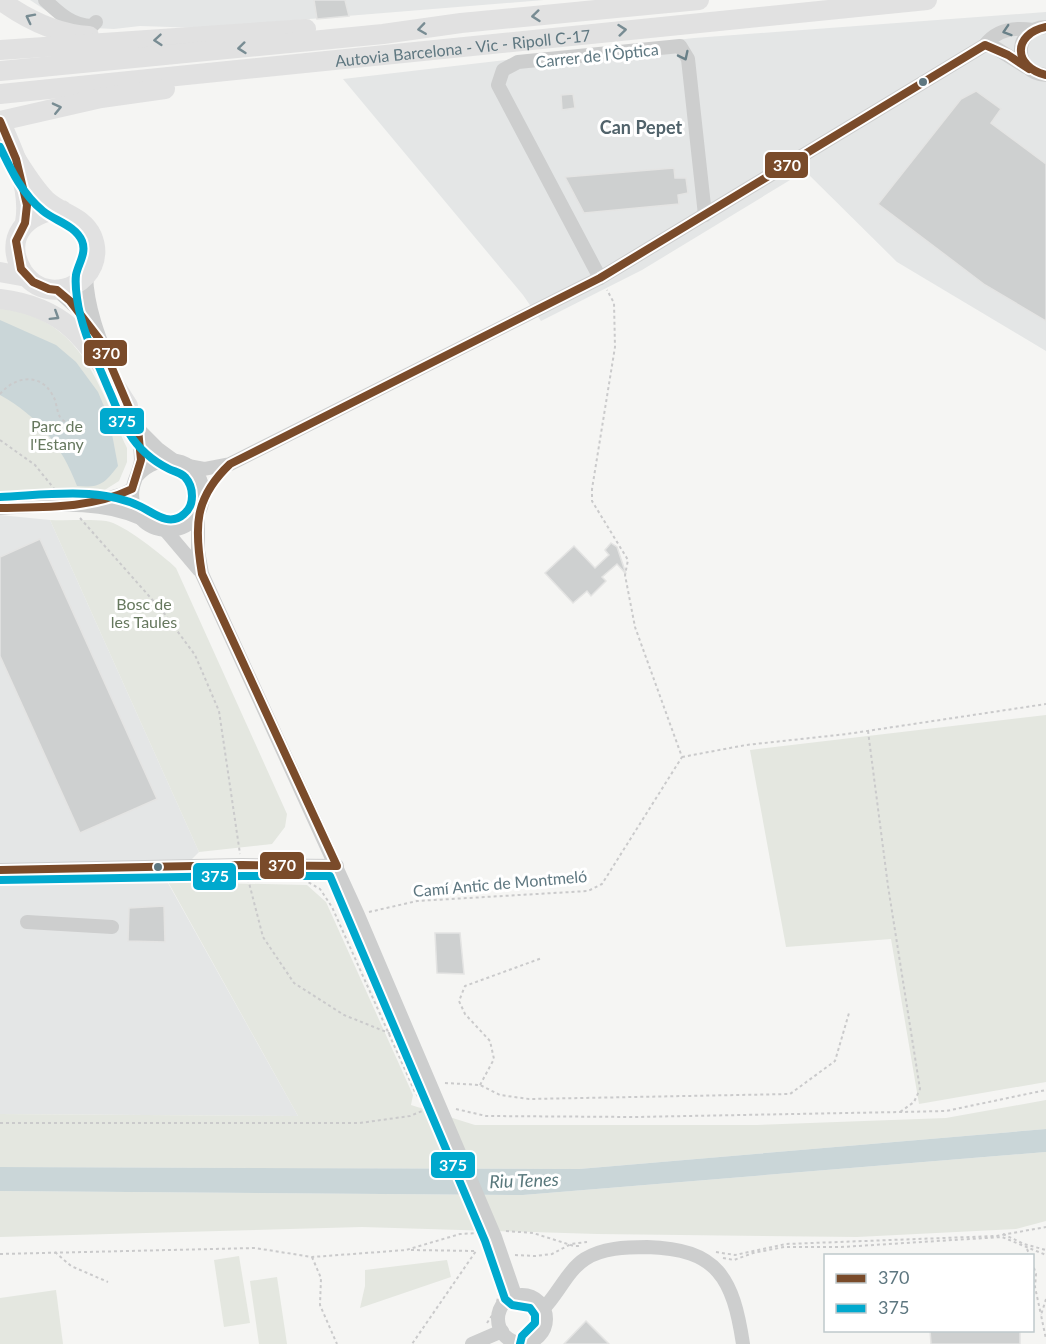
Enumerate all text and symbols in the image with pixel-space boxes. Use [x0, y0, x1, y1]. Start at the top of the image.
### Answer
one-way arrow [531, 9, 540, 22]
one-way arrow [26, 14, 37, 26]
one-way arrow [418, 22, 427, 34]
one-way arrow [618, 24, 627, 37]
one-way arrow [1002, 24, 1013, 36]
street label: Autovia Barcelona - Vic - Ripoll C-17 [334, 25, 591, 69]
one-way arrow [153, 33, 162, 46]
street label: Carrer de l'Òptica [535, 39, 659, 71]
one-way arrow [237, 41, 246, 54]
one-way arrow [677, 50, 689, 61]
unlabelled marker [917, 76, 929, 88]
one-way arrow [52, 102, 62, 115]
district label: Can Pepet [600, 116, 682, 138]
line badge: 370 [764, 151, 809, 179]
text: 370 [773, 155, 801, 174]
one-way arrow [49, 308, 59, 320]
line badge: 370 [83, 339, 128, 367]
text: 370 [92, 343, 120, 362]
line badge: 375 [99, 407, 145, 435]
text: 375 [108, 411, 136, 430]
park label: Parc de l'Estany [30, 416, 85, 453]
park label: Bosc de les Taules [111, 594, 177, 631]
line badge: 370 [259, 851, 305, 880]
text: 370 [268, 855, 296, 874]
unlabelled marker [152, 861, 164, 873]
line badge: 375 [192, 862, 237, 891]
text: 375 [201, 866, 229, 885]
street label: Camí Antic de Montmeló [412, 866, 588, 900]
line badge: 375 [430, 1151, 476, 1179]
text: 375 [439, 1155, 467, 1174]
water label: Riu Tenes [489, 1168, 559, 1192]
legend [824, 1254, 1034, 1332]
text: 370 [878, 1266, 909, 1288]
text: 375 [878, 1296, 909, 1318]

